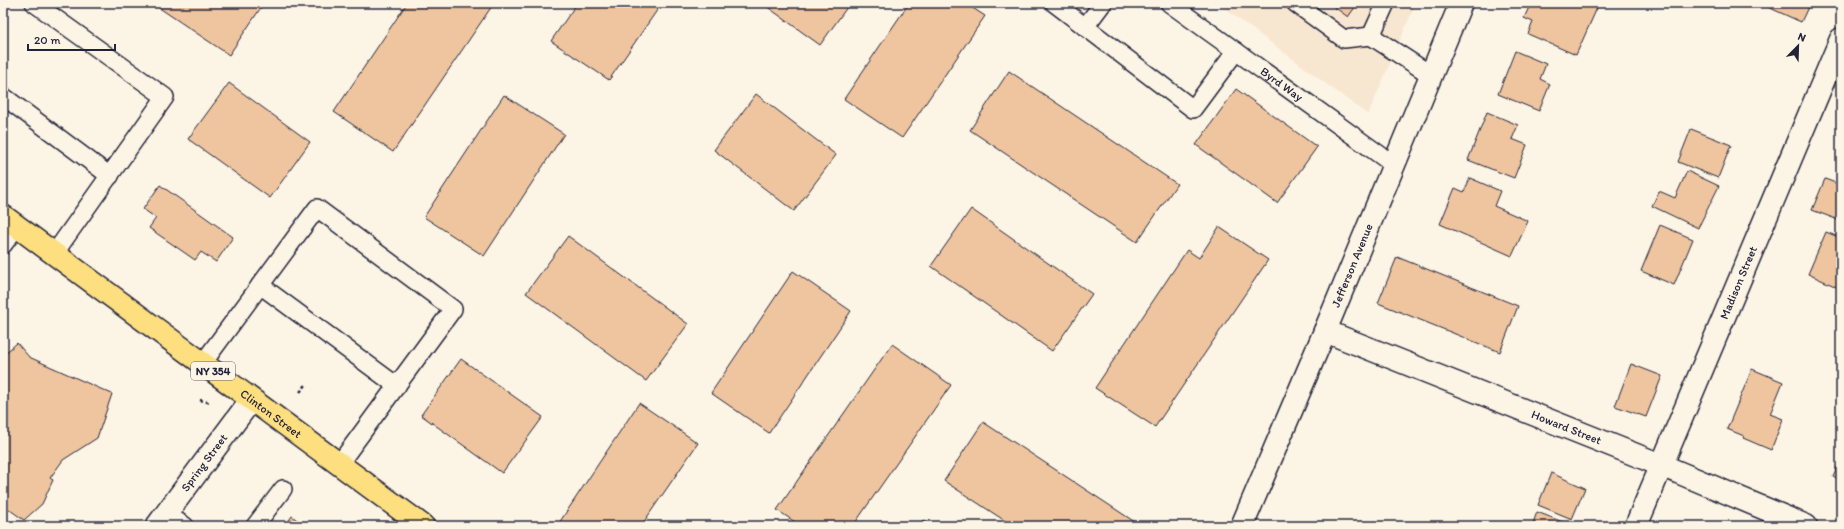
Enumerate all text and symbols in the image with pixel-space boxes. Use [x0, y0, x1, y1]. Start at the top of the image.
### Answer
scale bar [28, 26, 115, 52]
north arrow [1778, 26, 1818, 66]
text: N [1796, 30, 1808, 45]
text: 20 m [34, 33, 61, 47]
street label: Byrd Way [1258, 64, 1306, 104]
street label: Jefferson Avenue [1329, 221, 1376, 309]
street label: Madison Street [1717, 244, 1760, 321]
road number: NY 354 [191, 362, 235, 380]
street label: Clinton Street [237, 387, 305, 441]
street label: Howard Street [1530, 407, 1604, 448]
street label: Spring Street [178, 431, 231, 494]

